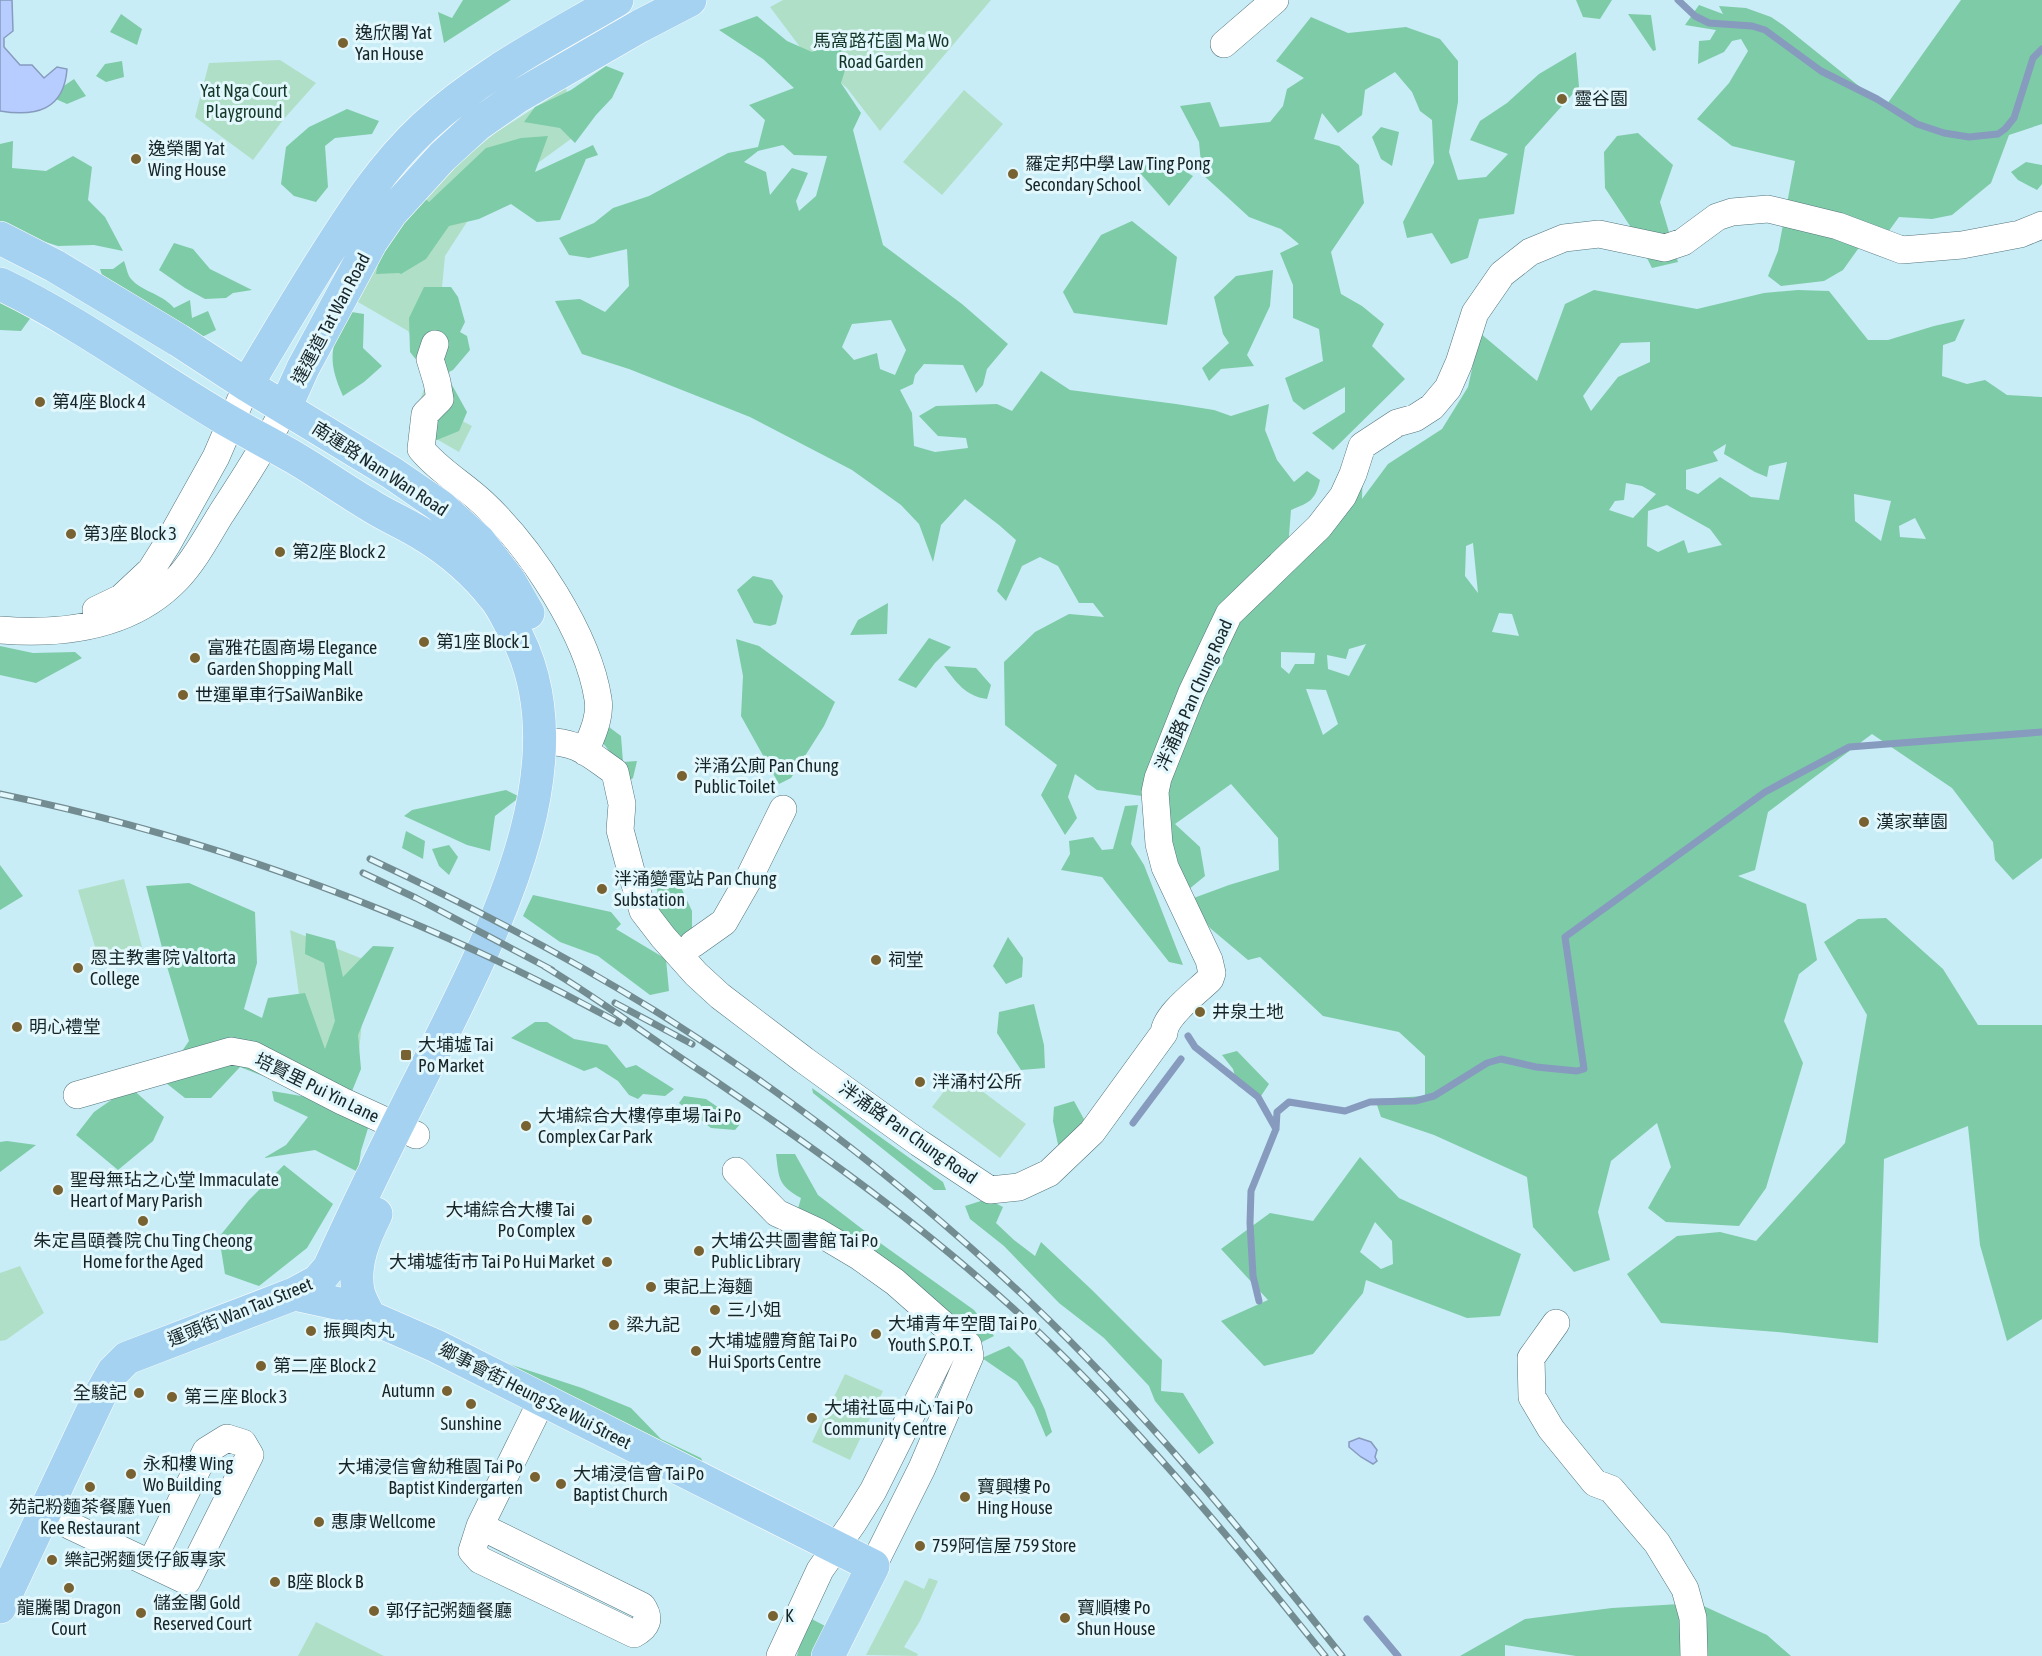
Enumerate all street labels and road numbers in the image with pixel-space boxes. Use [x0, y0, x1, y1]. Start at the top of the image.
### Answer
street label: 達運道 Tat Wan Road [287, 250, 374, 388]
street label: 南運路 Nam Wan Road [309, 417, 452, 520]
street label: 泮涌路 Pan Chung Road [1151, 616, 1236, 774]
street label: 培賢里 Pui Yin Lane [252, 1048, 383, 1127]
street label: 泮涌路 Pan Chung Road [835, 1077, 981, 1188]
street label: 運頭街 Wan Tau Street [164, 1273, 315, 1350]
street label: 鄉事會街 Heung Sze Wui Street [436, 1338, 635, 1453]

